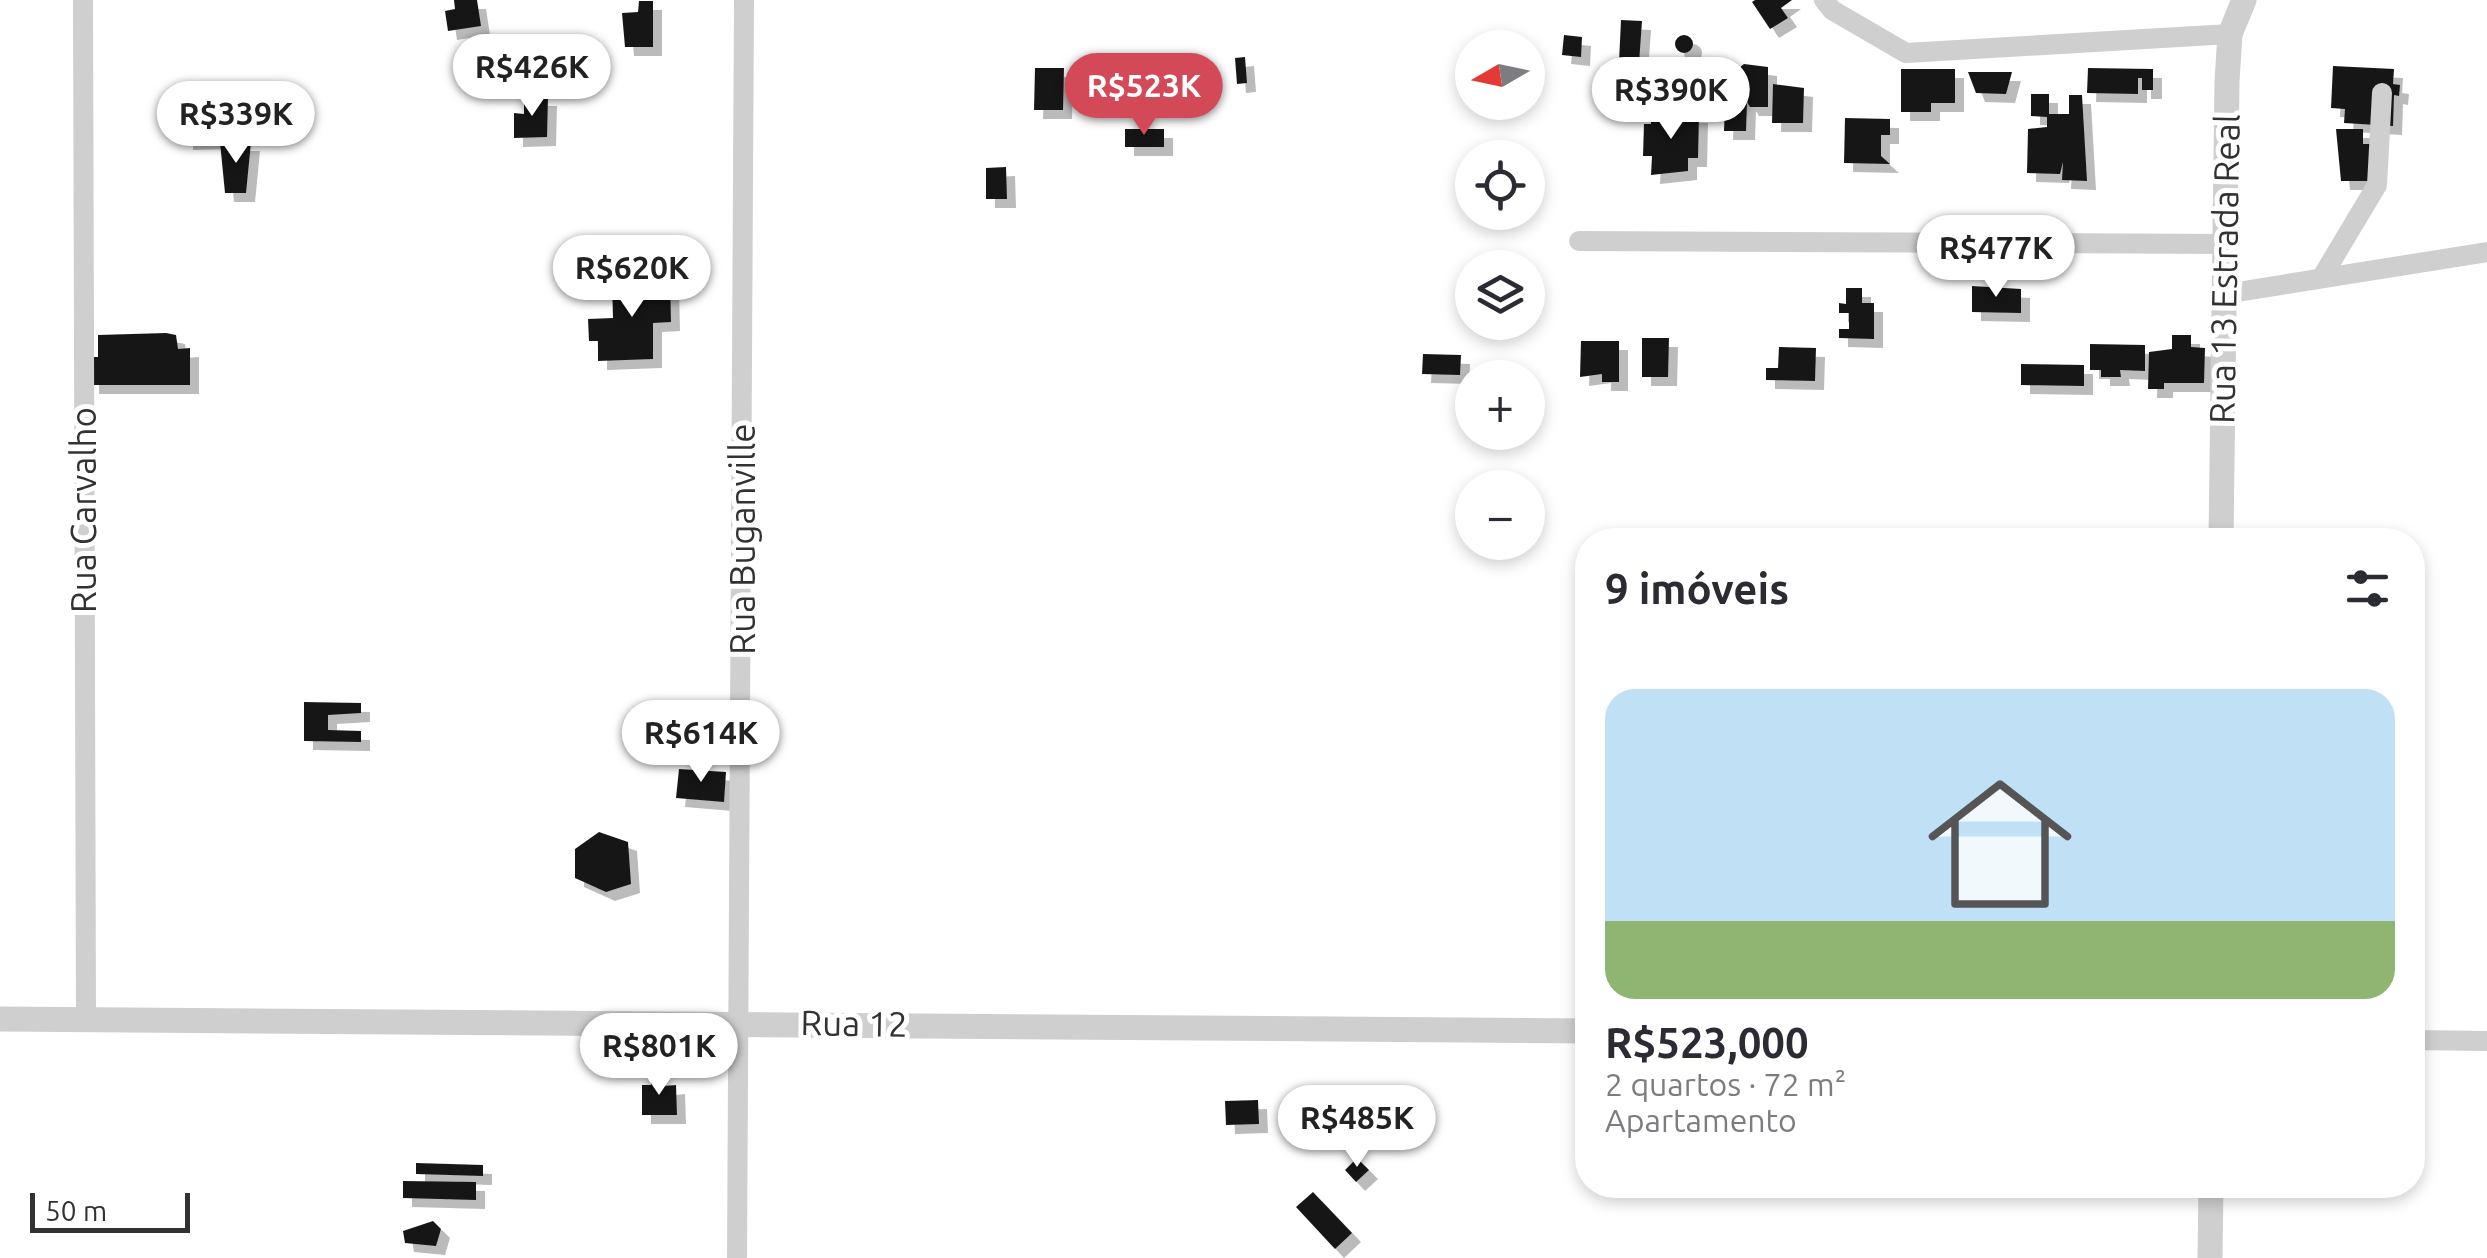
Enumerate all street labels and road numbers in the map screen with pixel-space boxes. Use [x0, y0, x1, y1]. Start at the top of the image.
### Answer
street label: Rua 13 Estrada Real [2201, 114, 2247, 424]
street label: Rua Carvalho [63, 407, 103, 613]
street label: Rua Buganville [722, 423, 762, 655]
street label: Rua 12 [800, 1002, 908, 1044]

